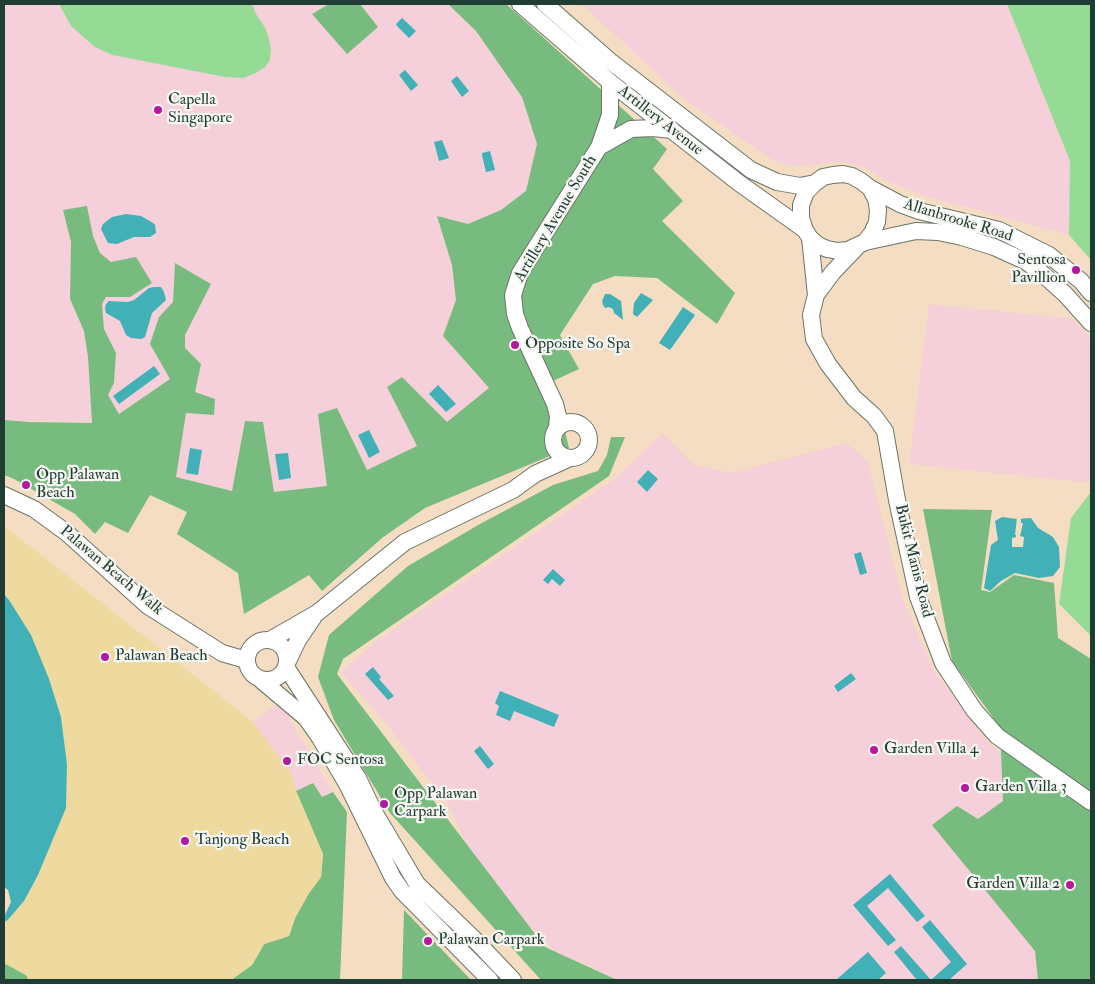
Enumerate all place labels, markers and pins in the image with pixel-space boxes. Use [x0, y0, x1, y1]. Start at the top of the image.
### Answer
place label: Capella Singapore [168, 91, 232, 129]
marker: Capella Singapore [152, 104, 164, 116]
place label: Sentosa Pavillion [1011, 251, 1066, 289]
marker: Sentosa Pavillion [1070, 264, 1082, 276]
place label: Opposite So Spa [525, 335, 630, 355]
marker: Opposite So Spa [509, 339, 521, 351]
place label: Opp Palawan Beach [36, 466, 119, 504]
marker: Opp Palawan Beach [20, 479, 32, 491]
place label: Palawan Beach [115, 647, 208, 667]
marker: Palawan Beach [99, 651, 111, 663]
place label: Garden Villa 4 [884, 740, 978, 760]
marker: Garden Villa 4 [868, 744, 880, 756]
place label: FOC Sentosa [297, 751, 384, 771]
marker: FOC Sentosa [281, 755, 293, 767]
place label: Garden Villa 3 [975, 778, 1067, 798]
marker: Garden Villa 3 [959, 782, 971, 794]
place label: Opp Palawan Carpark [394, 785, 477, 823]
marker: Opp Palawan Carpark [378, 798, 390, 810]
place label: Tanjong Beach [195, 831, 289, 851]
marker: Tanjong Beach [179, 835, 191, 847]
place label: Garden Villa 2 [966, 875, 1060, 895]
marker: Garden Villa 2 [1064, 879, 1076, 891]
place label: Palawan Carpark [438, 931, 544, 951]
marker: Palawan Carpark [422, 935, 434, 947]

